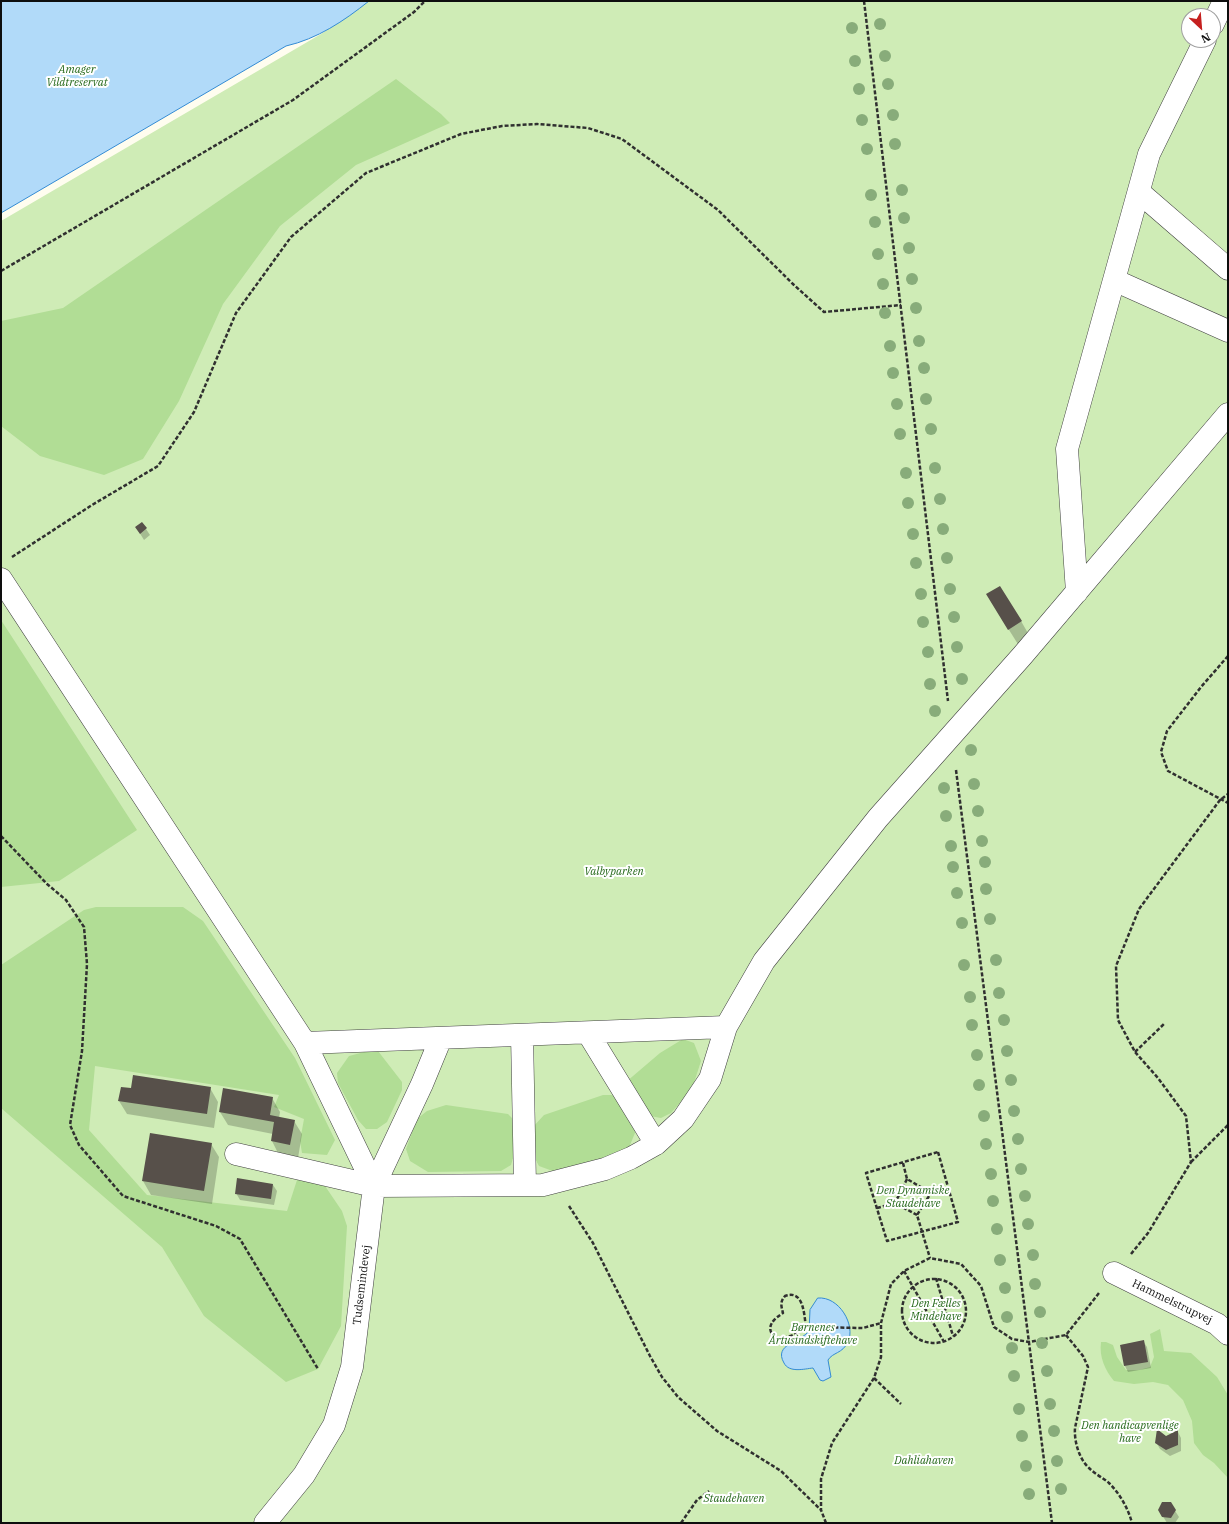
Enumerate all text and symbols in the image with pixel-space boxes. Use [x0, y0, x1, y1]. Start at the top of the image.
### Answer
north arrow [1181, 8, 1221, 48]
text: N [1199, 30, 1213, 46]
park label: Amager Vildtreservat [46, 63, 108, 89]
park label: Valbyparken [584, 865, 644, 879]
park label: Den Dynamiske Staudehave [877, 1184, 949, 1210]
street label: Tudsemindevej [351, 1244, 373, 1326]
street label: Hammelstrupvej [1130, 1277, 1214, 1327]
park label: Den Fælles Mindehave [911, 1297, 961, 1323]
park label: Børnenes Årtusindskiftehave [769, 1321, 857, 1347]
park label: Den handicapvenlige have [1081, 1419, 1179, 1445]
park label: Dahliahaven [894, 1454, 954, 1468]
park label: Staudehaven [704, 1492, 764, 1506]

